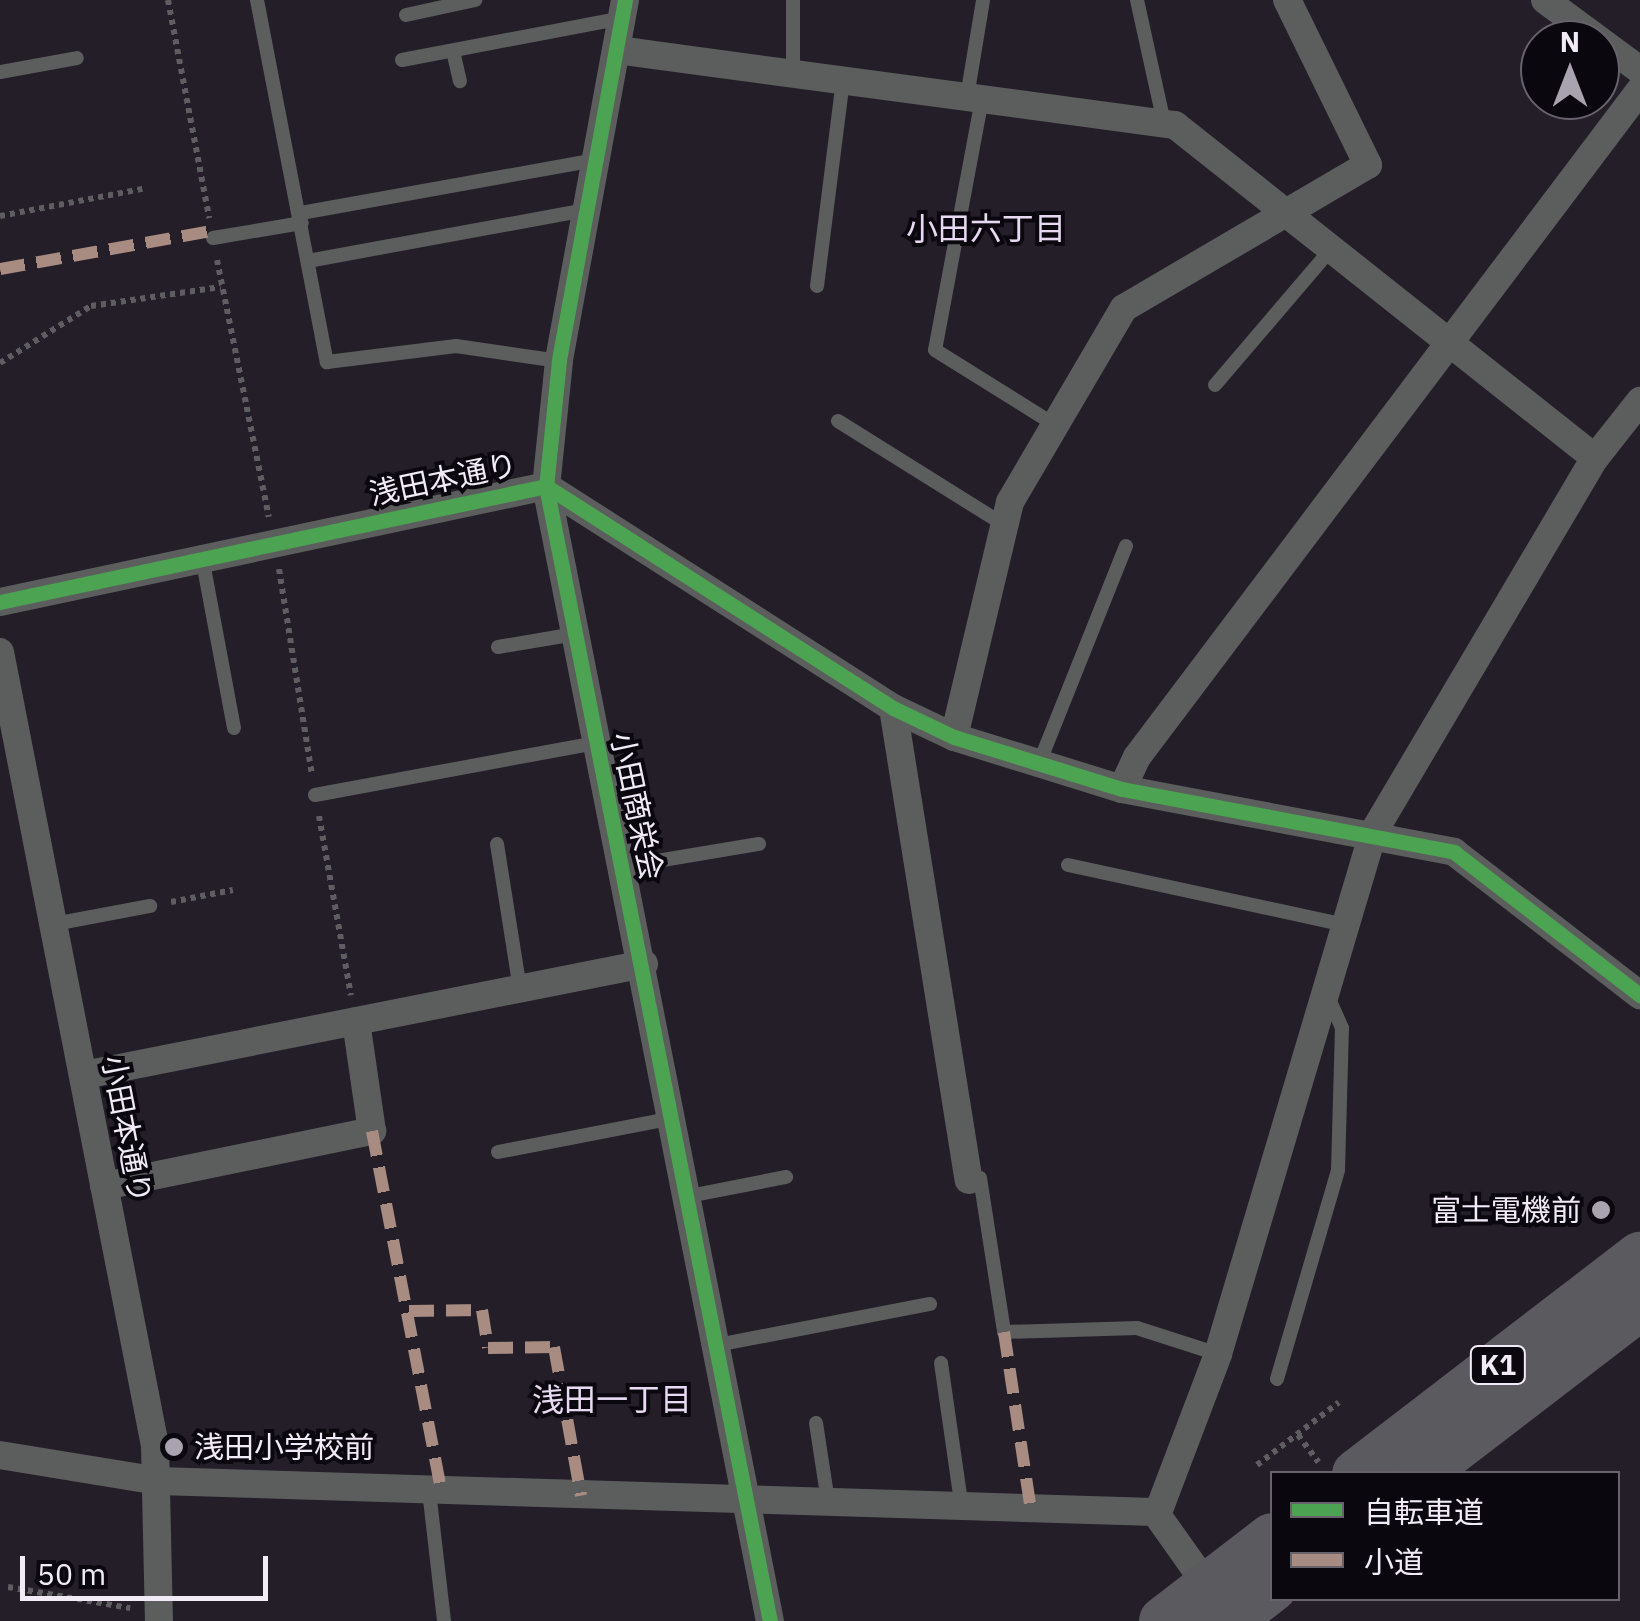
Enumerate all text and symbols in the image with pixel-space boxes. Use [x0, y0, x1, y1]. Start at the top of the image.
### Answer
north arrow [1520, 20, 1620, 120]
text: N [1560, 23, 1580, 60]
district label: 小田六丁目 [906, 209, 1066, 247]
street label: 浅田本通り [366, 446, 520, 512]
street label: 小田商栄会 [604, 729, 670, 883]
street label: 小田本通り [95, 1052, 159, 1206]
place label: 富士電機前 [1431, 1192, 1581, 1228]
marker: 富士電機前 [1590, 1199, 1612, 1221]
road number: K1 [1468, 1342, 1528, 1388]
district label: 浅田一丁目 [532, 1380, 692, 1418]
place label: 浅田小学校前 [194, 1429, 374, 1465]
marker: 浅田小学校前 [163, 1436, 185, 1458]
legend [1270, 1471, 1620, 1601]
text: 自転車道 [1364, 1492, 1484, 1531]
scale bar [25, 1536, 272, 1598]
text: 小道 [1364, 1542, 1424, 1581]
text: 50 m [37, 1554, 106, 1593]

